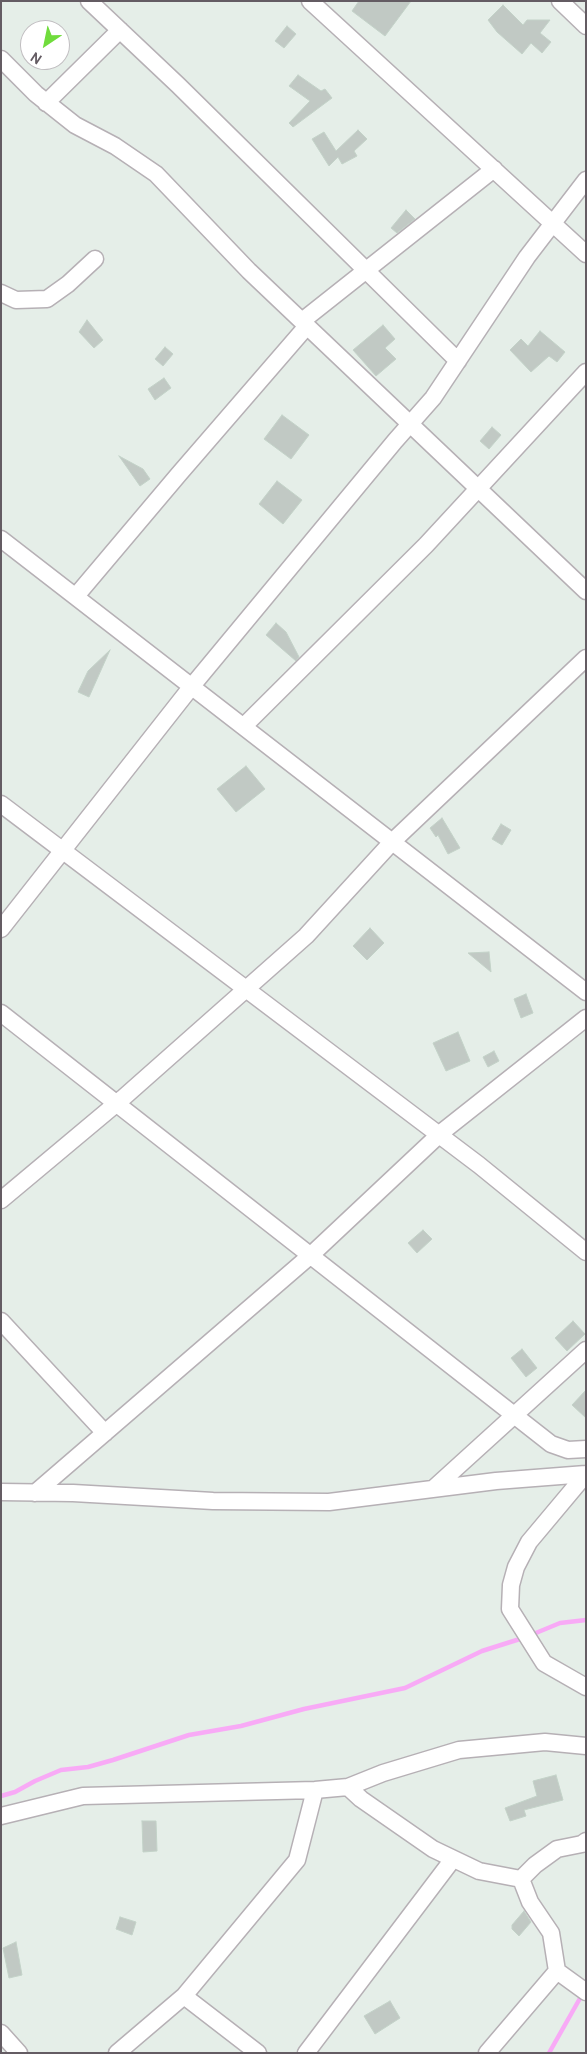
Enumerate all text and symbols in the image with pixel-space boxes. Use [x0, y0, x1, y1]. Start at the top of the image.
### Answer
north arrow [20, 20, 70, 70]
text: N [28, 47, 46, 67]

